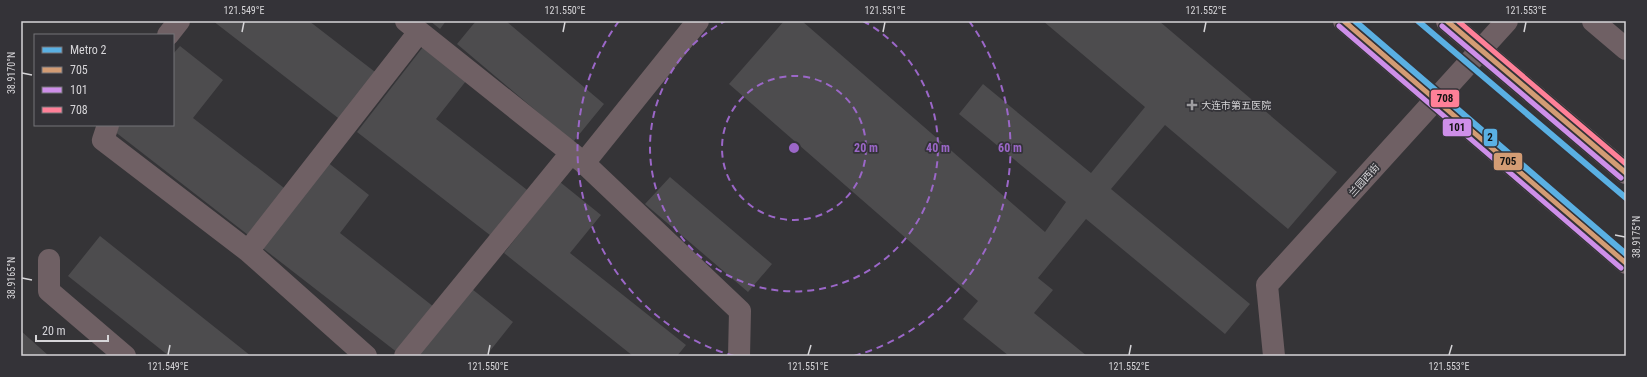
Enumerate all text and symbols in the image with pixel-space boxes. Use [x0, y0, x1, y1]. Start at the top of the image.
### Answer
text: 121.549°E [224, 5, 265, 16]
text: 121.550°E [545, 5, 586, 16]
text: 121.551°E [865, 5, 906, 16]
text: 121.552°E [1186, 5, 1227, 16]
text: 121.553°E [1506, 5, 1547, 16]
legend [34, 34, 174, 126]
text: Metro 2 [70, 43, 107, 57]
text: 38.9170°N [6, 52, 17, 94]
text: 705 [70, 63, 88, 77]
text: 101 [70, 83, 88, 97]
line badge: 708 [1430, 89, 1460, 108]
text: 708 [1437, 92, 1454, 105]
marker: 大连市第五医院 [1186, 99, 1198, 111]
place label: 大连市第五医院 [1201, 100, 1271, 111]
text: 708 [70, 103, 88, 117]
line badge: 101 [1442, 118, 1472, 137]
text: 101 [1449, 121, 1465, 134]
line badge: 2 [1483, 128, 1498, 147]
text: 2 [1487, 131, 1493, 144]
centre of rings [787, 141, 801, 155]
text: 20 m [854, 141, 878, 155]
text: 40 m [926, 141, 950, 155]
text: 60 m [998, 141, 1022, 155]
line badge: 705 [1493, 152, 1523, 171]
text: 705 [1500, 155, 1517, 168]
street label: 兰园西街 [1347, 161, 1381, 199]
text: 38.9175°N [1631, 216, 1642, 258]
text: 38.9165°N [6, 257, 17, 299]
scale bar [36, 317, 108, 343]
text: 20 m [42, 324, 66, 338]
text: 121.549°E [148, 361, 189, 372]
text: 121.550°E [468, 361, 509, 372]
text: 121.551°E [788, 361, 829, 372]
text: 121.552°E [1109, 361, 1150, 372]
text: 121.553°E [1429, 361, 1470, 372]

